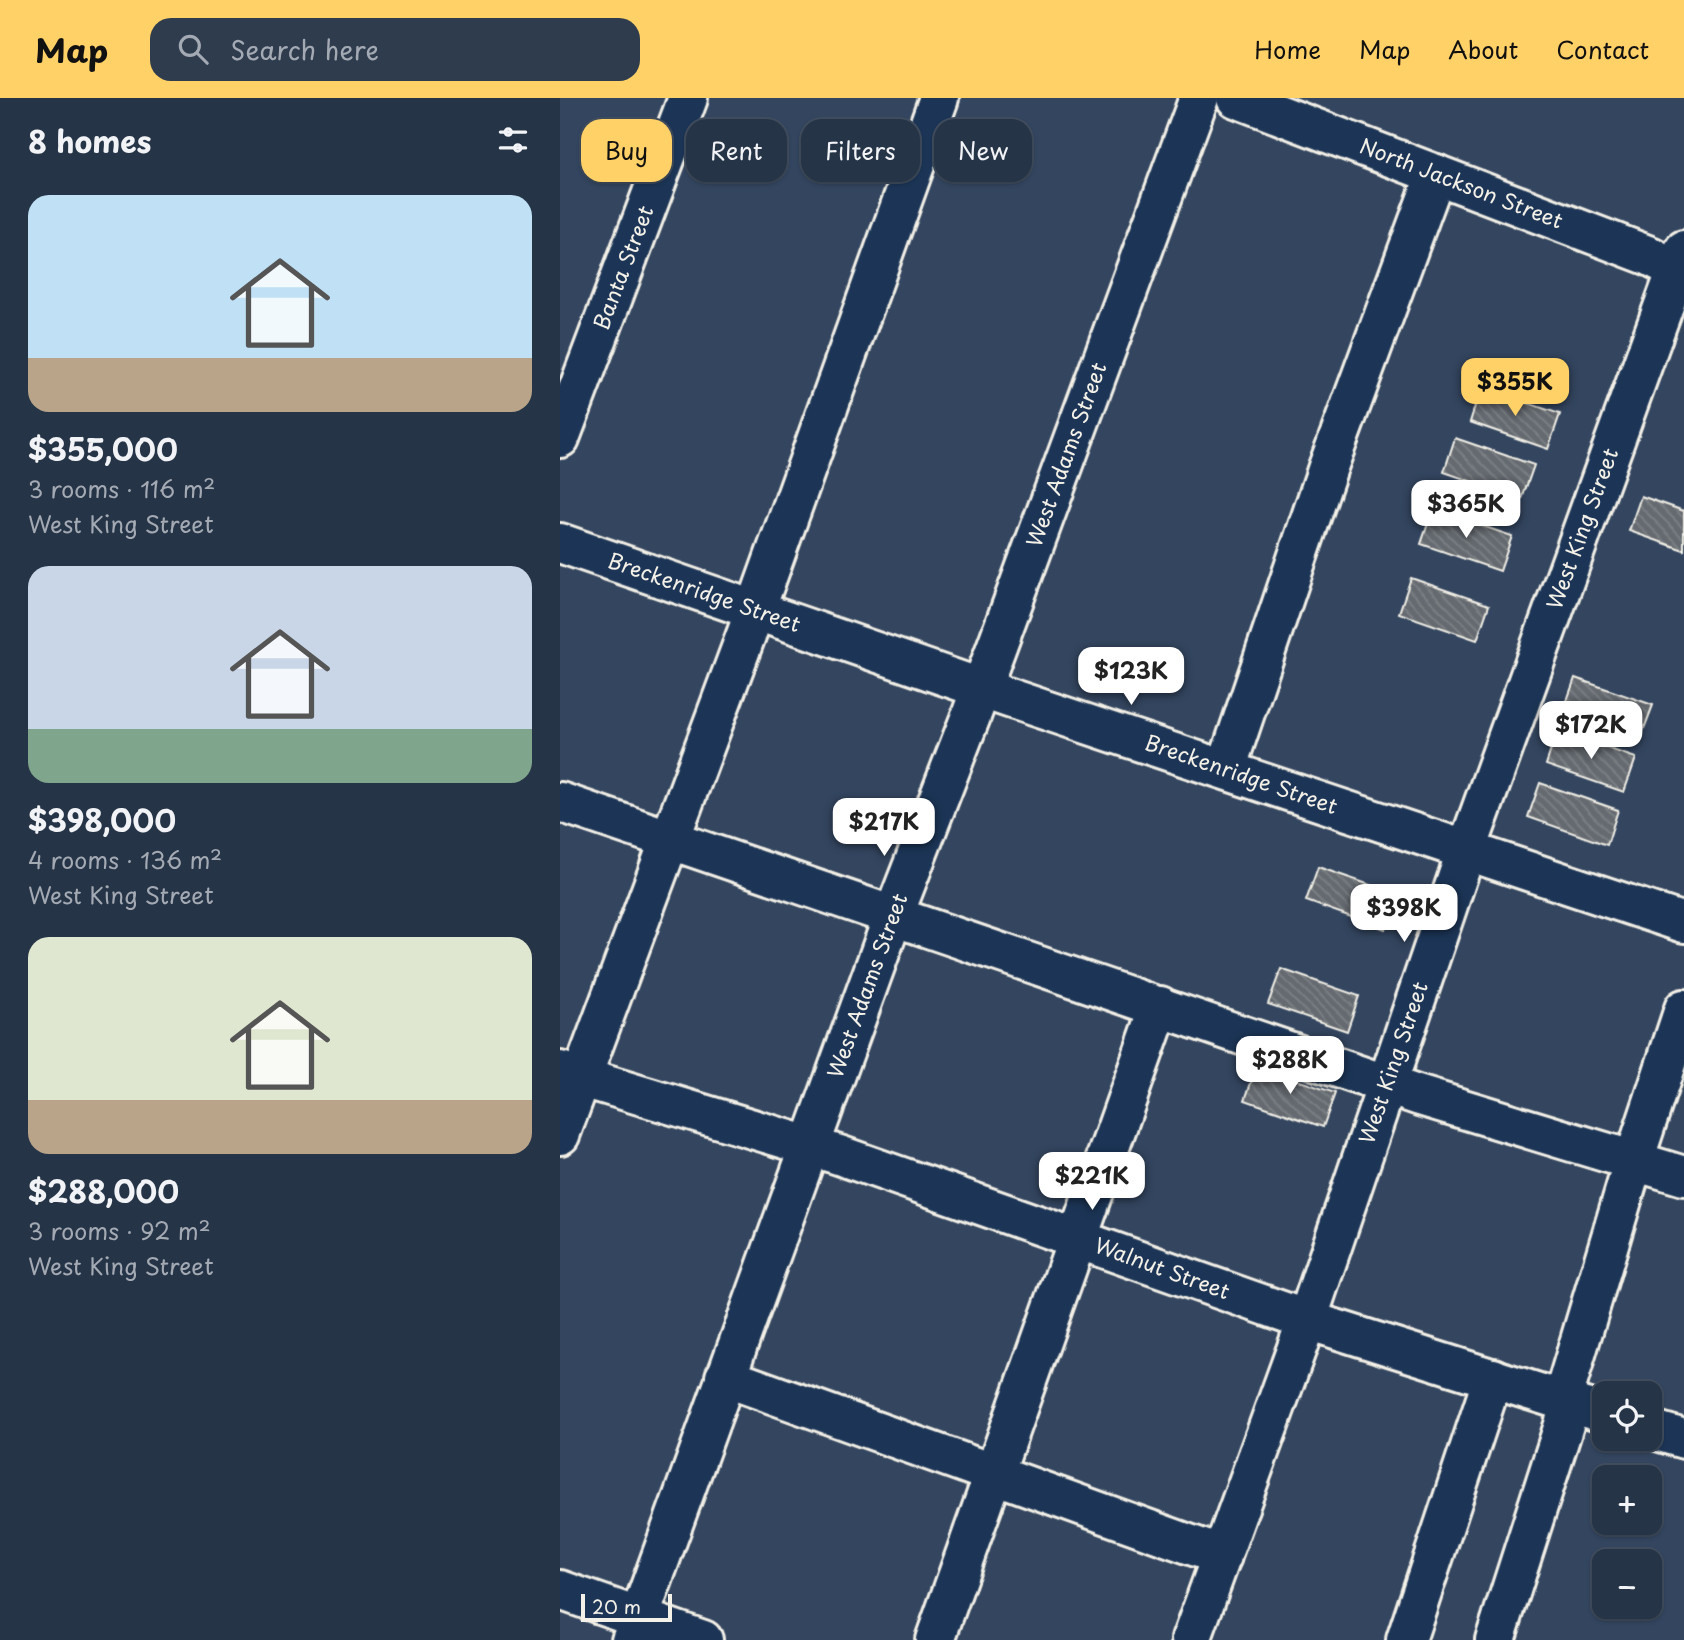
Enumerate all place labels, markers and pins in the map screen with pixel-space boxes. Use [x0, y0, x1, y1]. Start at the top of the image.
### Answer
pin: $355K [1466, 358, 1564, 418]
pin: $365K [1417, 480, 1515, 540]
pin: $123K [1082, 648, 1180, 707]
pin: $172K [1542, 702, 1640, 761]
pin: $217K [835, 798, 933, 858]
pin: $398K [1355, 884, 1453, 944]
pin: $288K [1241, 1037, 1339, 1096]
pin: $221K [1043, 1152, 1141, 1212]

